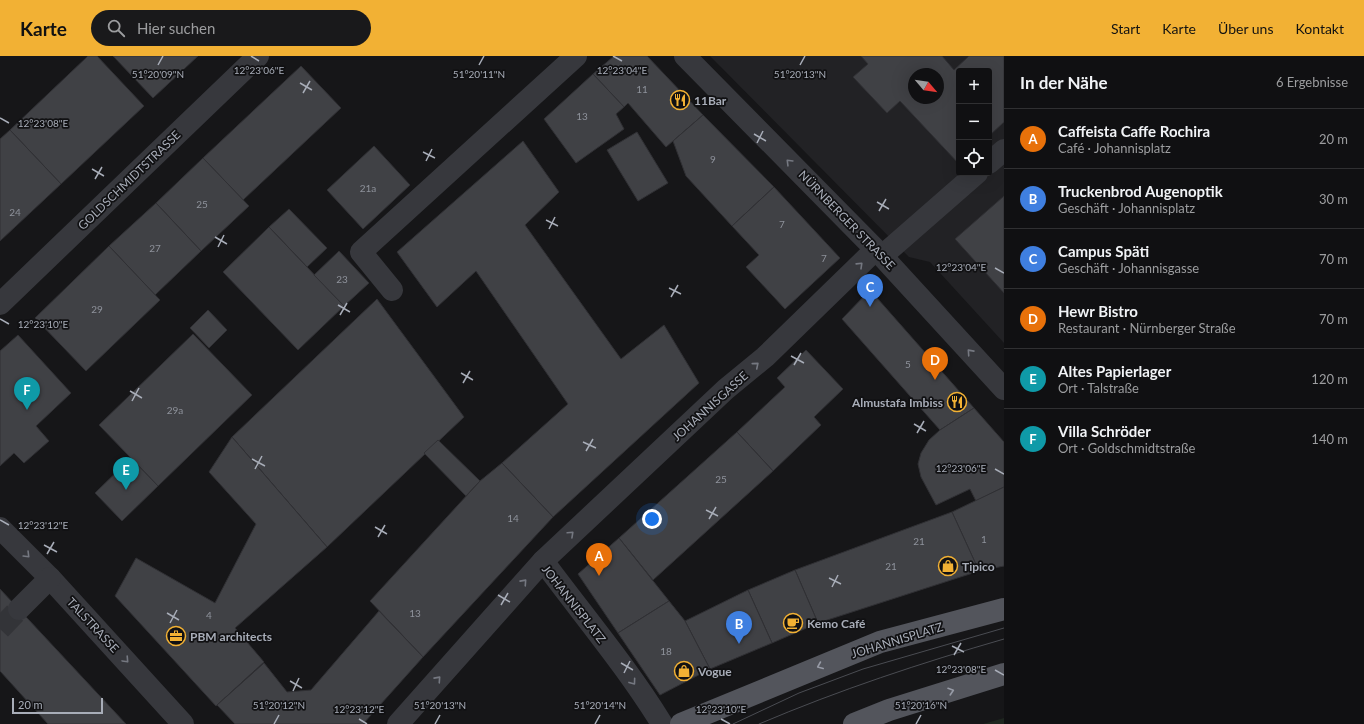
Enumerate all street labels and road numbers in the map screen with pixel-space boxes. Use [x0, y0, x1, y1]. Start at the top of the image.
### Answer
street label: GOLDSCHMIDTSTRASSE [75, 127, 183, 233]
street label: NÜRNBERGER STRASSE [796, 167, 898, 273]
street label: JOHANNISGASSE [669, 368, 751, 444]
street label: JOHANNISPLATZ [539, 562, 609, 646]
street label: TALSTRASSE [64, 594, 122, 656]
street label: JOHANNISPLATZ [849, 619, 945, 661]

